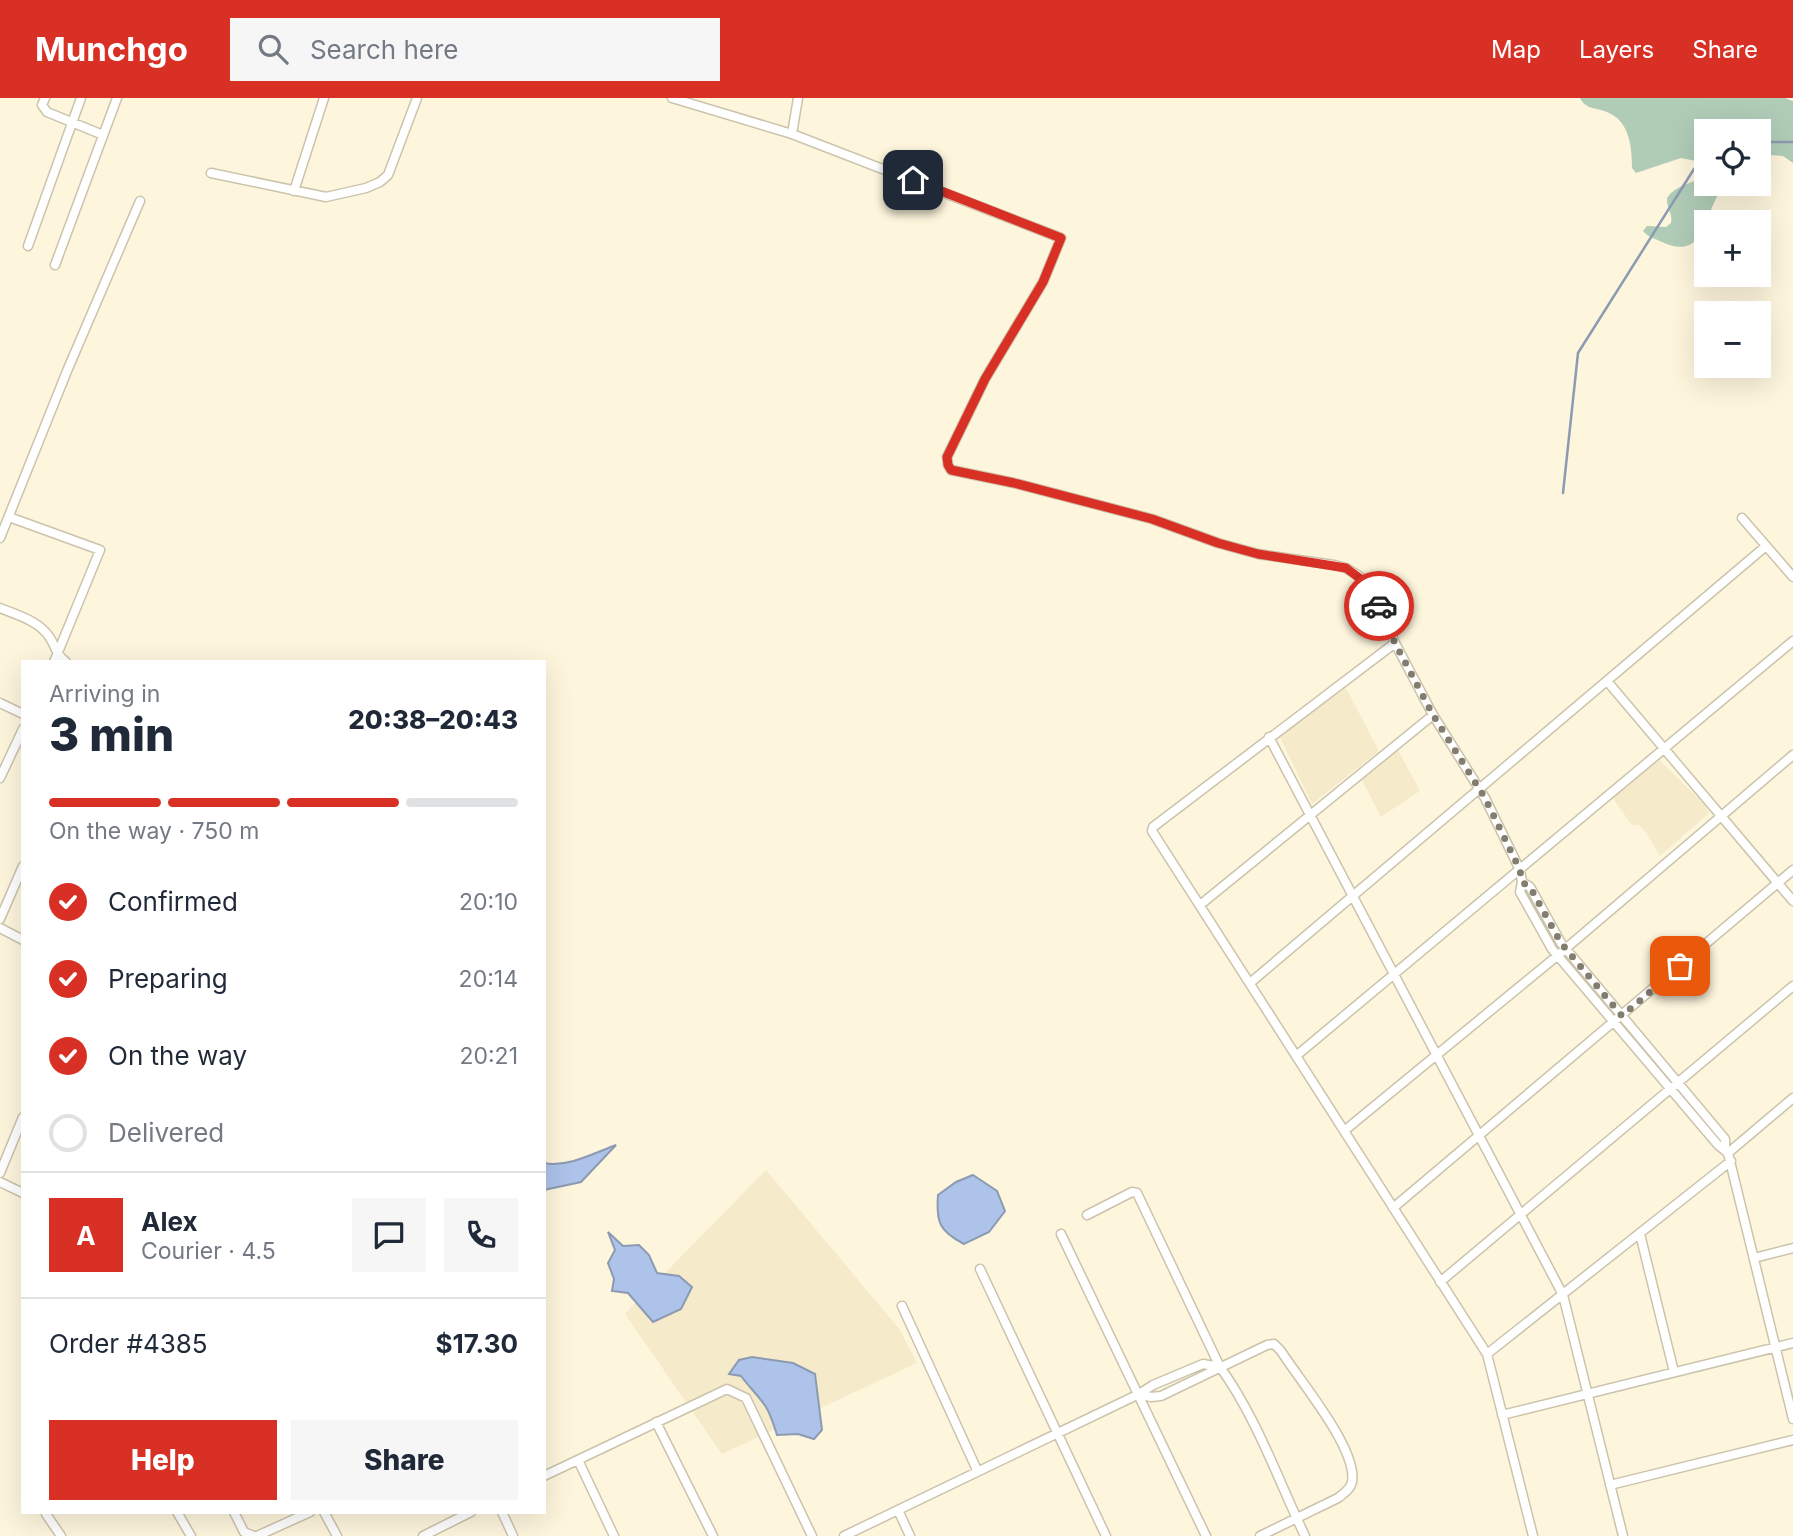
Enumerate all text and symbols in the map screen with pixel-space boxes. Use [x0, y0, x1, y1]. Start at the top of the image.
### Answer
search box [230, 18, 720, 81]
text: Munchgo [35, 29, 188, 69]
icon: search [254, 30, 292, 68]
text: Search here [310, 34, 459, 65]
text: Map [1491, 35, 1541, 64]
text: Layers [1579, 35, 1654, 64]
text: Share [1692, 35, 1758, 64]
map controls [1694, 119, 1771, 378]
button: locate [1694, 119, 1771, 196]
pin [883, 150, 943, 210]
icon: home [894, 161, 932, 199]
button: + [1694, 210, 1771, 287]
button: − [1694, 301, 1771, 378]
courier [1344, 571, 1414, 641]
icon: car [1360, 587, 1398, 625]
text: Arriving in [49, 680, 160, 708]
text: 20:38–20:43 [348, 704, 518, 735]
text: 3 min [49, 706, 174, 762]
text: On the way · 750 m [49, 817, 259, 845]
icon: check [49, 883, 87, 921]
text: Confirmed [108, 886, 238, 917]
text: 20:10 [459, 888, 518, 916]
pin [1650, 936, 1710, 996]
icon: bag [1661, 947, 1699, 985]
icon: check [49, 960, 87, 998]
text: Preparing [108, 963, 228, 994]
text: 20:14 [459, 965, 518, 993]
icon: check [49, 1037, 87, 1075]
text: On the way [108, 1040, 247, 1071]
text: 20:21 [459, 1042, 518, 1070]
text: Delivered [108, 1117, 224, 1148]
button: chat [352, 1198, 426, 1272]
button: phone [444, 1198, 518, 1272]
text: Alex [141, 1206, 198, 1237]
text: A [76, 1220, 96, 1251]
text: Courier · 4.5 [141, 1237, 276, 1265]
text: Order #4385 [49, 1328, 208, 1359]
text: $17.30 [435, 1328, 518, 1359]
button: Help [49, 1420, 277, 1500]
button: Share [291, 1420, 518, 1500]

